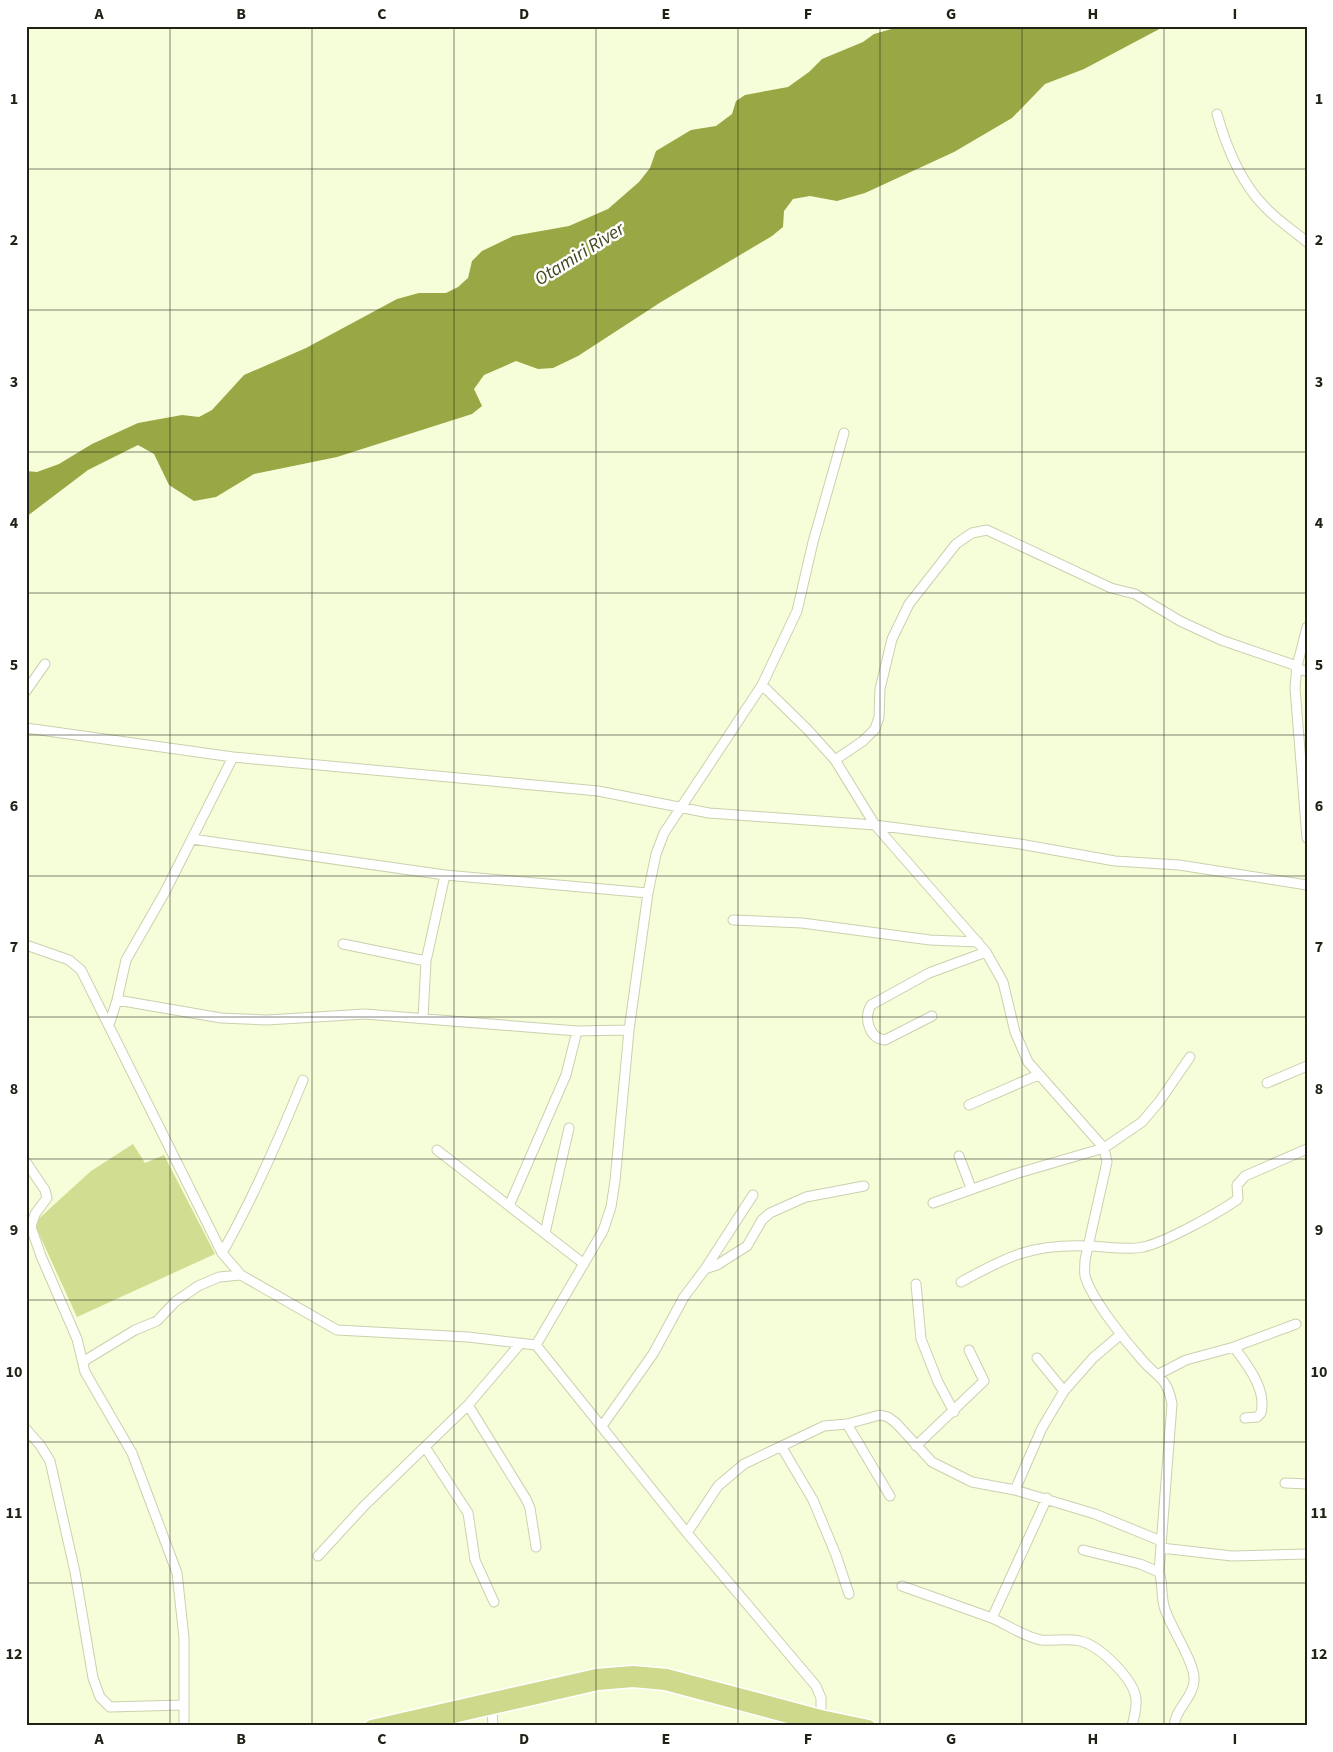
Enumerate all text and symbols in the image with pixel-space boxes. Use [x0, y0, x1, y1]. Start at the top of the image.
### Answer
text: A [93, 3, 104, 25]
text: B [236, 3, 246, 25]
text: C [377, 3, 387, 25]
text: D [519, 3, 529, 25]
text: E [662, 3, 670, 25]
text: F [804, 3, 812, 25]
text: G [946, 3, 956, 25]
text: H [1088, 3, 1098, 25]
text: I [1233, 3, 1237, 25]
text: 1 [10, 88, 18, 110]
text: 1 [1315, 88, 1323, 110]
water label: Otamiri River [529, 215, 631, 293]
text: 2 [10, 229, 18, 251]
text: 2 [1315, 229, 1323, 251]
text: 3 [10, 371, 18, 393]
text: 3 [1315, 371, 1323, 393]
text: 4 [10, 512, 19, 534]
text: 4 [1315, 512, 1324, 534]
text: 5 [10, 654, 18, 676]
text: 5 [1315, 654, 1323, 676]
text: 6 [10, 795, 18, 817]
text: 6 [1315, 795, 1323, 817]
text: 7 [10, 936, 18, 958]
text: 7 [1315, 936, 1323, 958]
text: 8 [10, 1078, 18, 1100]
text: 8 [1315, 1078, 1323, 1100]
text: 9 [10, 1219, 18, 1241]
text: 9 [1315, 1219, 1323, 1241]
text: 10 [6, 1361, 22, 1383]
text: 10 [1311, 1361, 1327, 1383]
text: 11 [6, 1502, 22, 1524]
text: 11 [1311, 1502, 1327, 1524]
text: 12 [6, 1643, 22, 1665]
text: 12 [1311, 1643, 1327, 1665]
text: A [93, 1728, 104, 1750]
text: B [236, 1728, 246, 1750]
text: C [377, 1728, 387, 1750]
text: D [519, 1728, 529, 1750]
text: E [662, 1728, 670, 1750]
text: F [804, 1728, 812, 1750]
text: G [946, 1728, 956, 1750]
text: H [1088, 1728, 1098, 1750]
text: I [1233, 1728, 1237, 1750]

